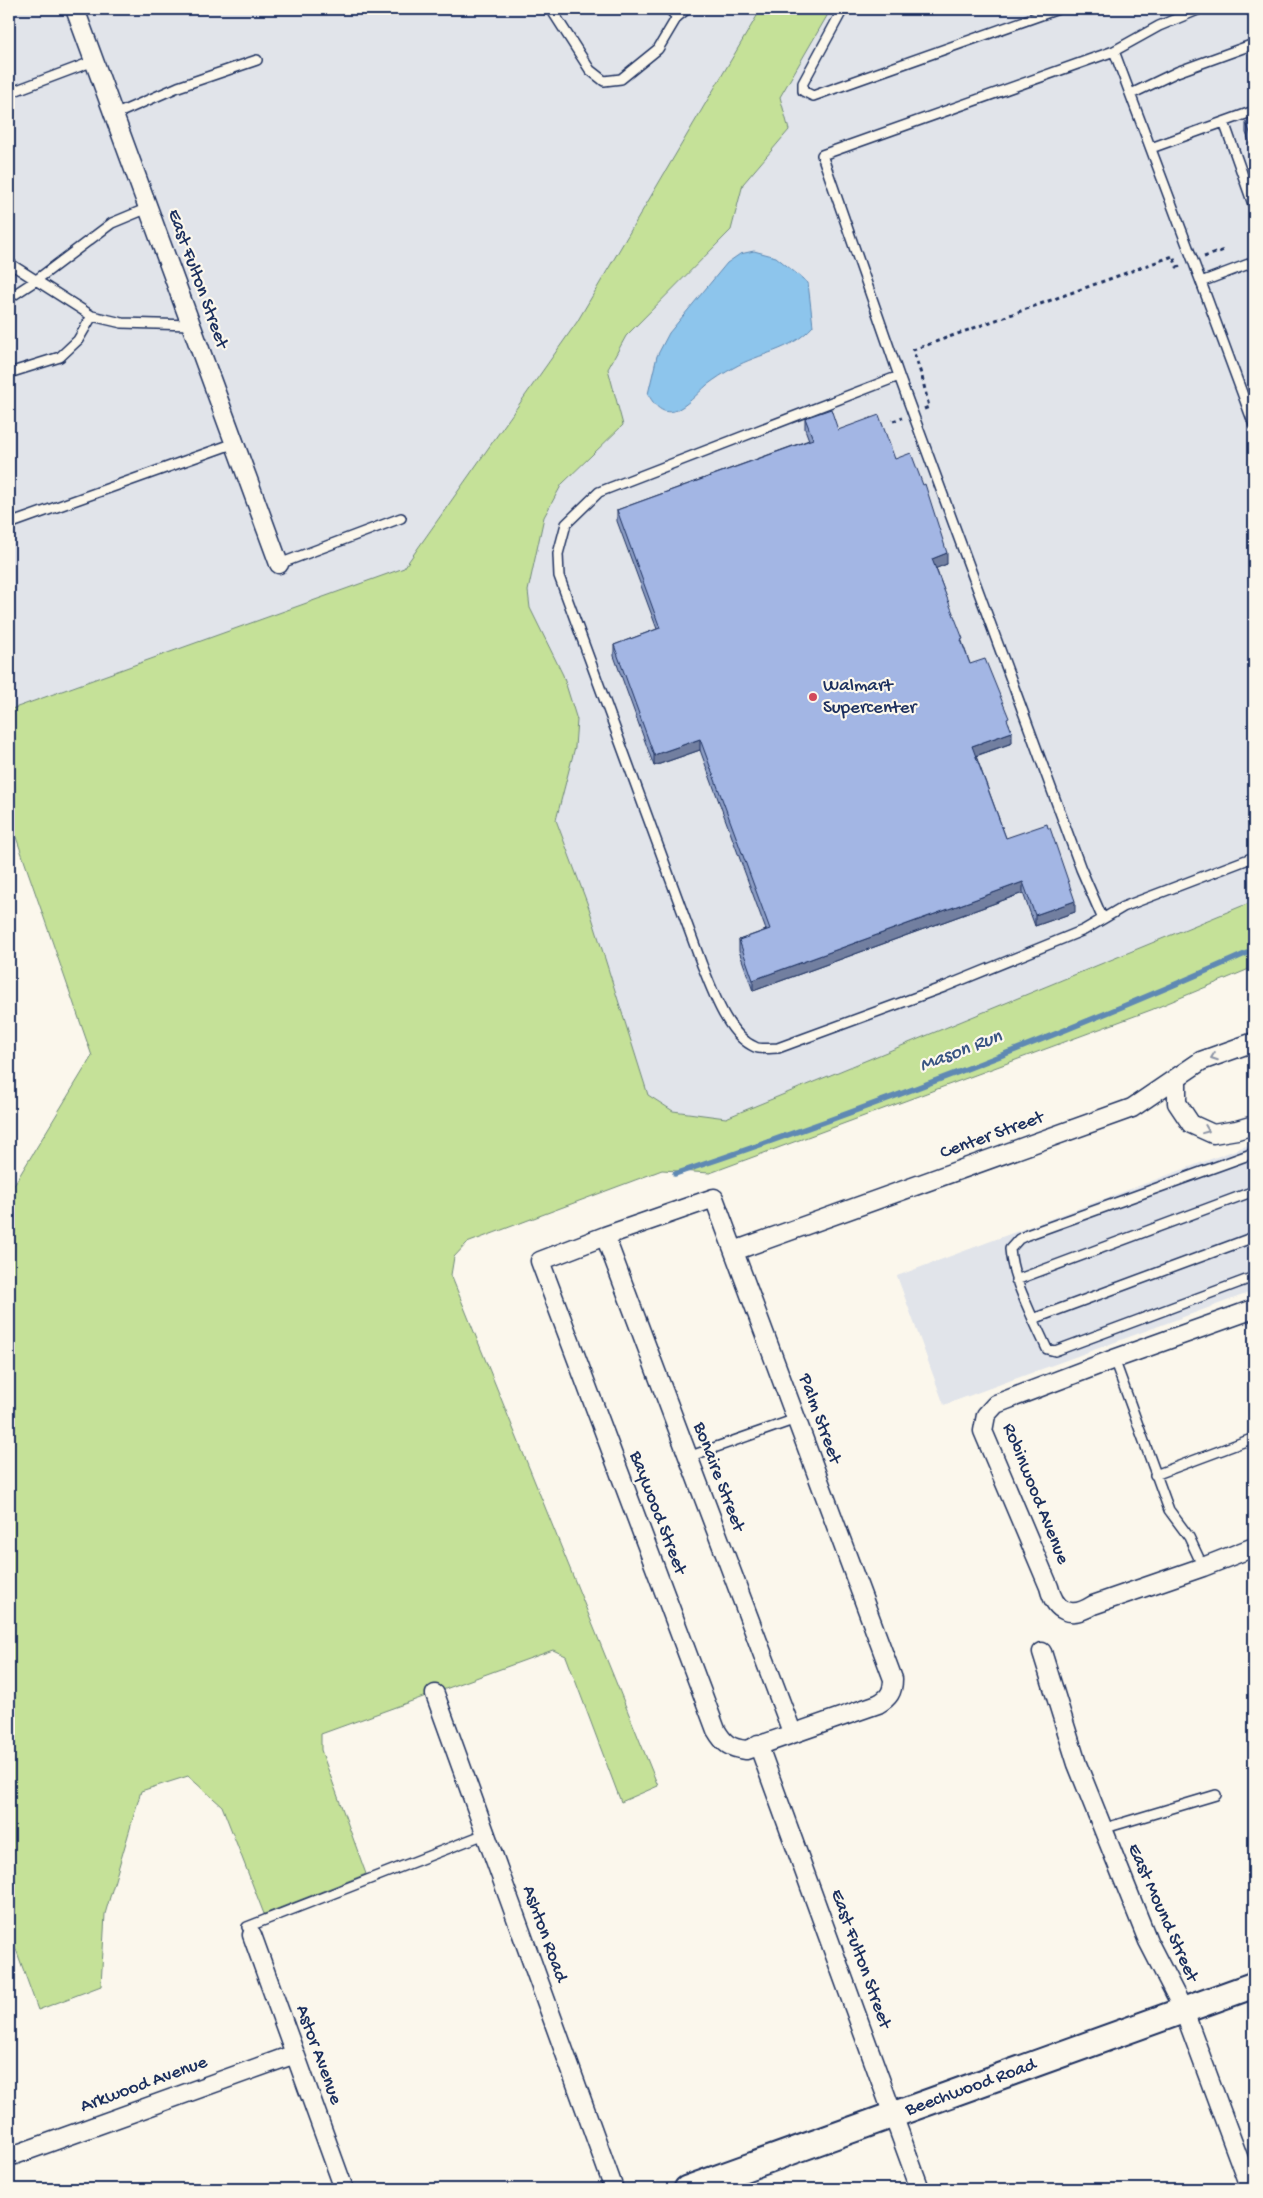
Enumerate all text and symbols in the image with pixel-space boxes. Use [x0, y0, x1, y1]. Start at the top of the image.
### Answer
street label: East Fulton Street [161, 206, 234, 354]
place label: Walmart Supercenter [823, 675, 918, 720]
marker: Walmart Supercenter [807, 691, 819, 703]
water label: Mason Run [917, 1026, 1006, 1078]
one-way arrow [1210, 1051, 1219, 1061]
street label: Center Street [937, 1106, 1049, 1165]
one-way arrow [1201, 1124, 1210, 1135]
street label: Palm Street [792, 1370, 847, 1469]
street label: Bonaire Street [686, 1418, 750, 1537]
street label: Robinwood Avenue [996, 1420, 1074, 1568]
street label: Baywood Street [623, 1447, 692, 1580]
street label: East Mound Street [1121, 1840, 1204, 1988]
street label: Ashton Road [516, 1883, 573, 1987]
street label: East Fulton Street [824, 1886, 897, 2034]
street label: Astor Avenue [289, 2002, 347, 2108]
street label: Arkwood Avenue [77, 2051, 211, 2119]
street label: Beechwood Road [901, 2053, 1041, 2123]

